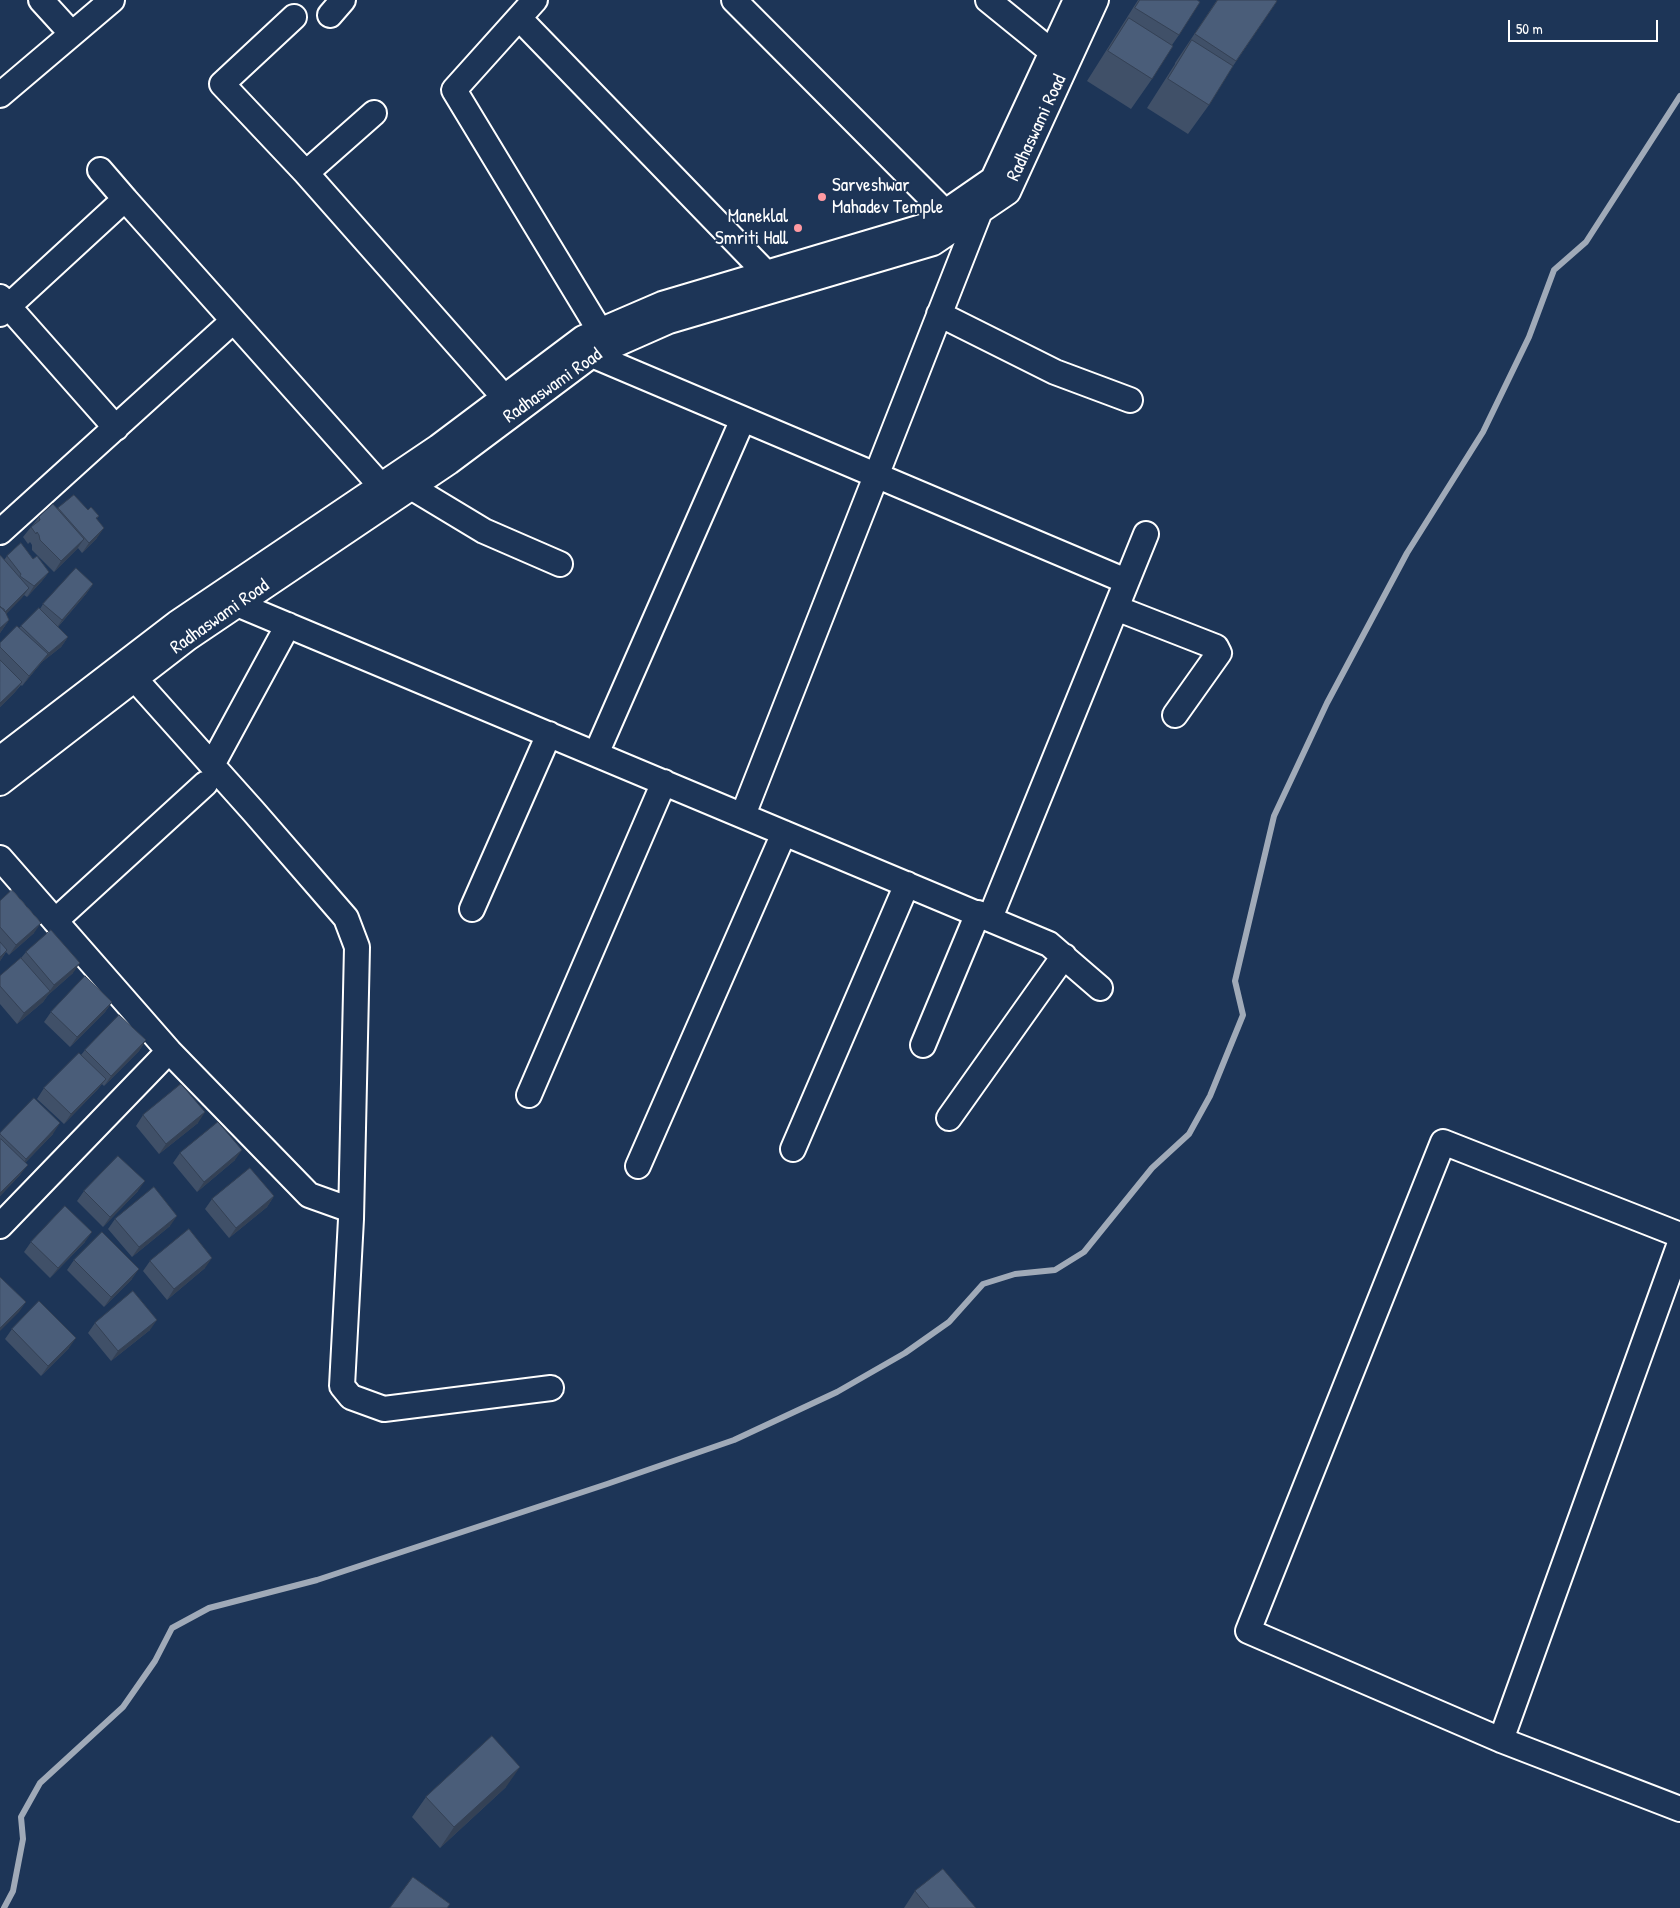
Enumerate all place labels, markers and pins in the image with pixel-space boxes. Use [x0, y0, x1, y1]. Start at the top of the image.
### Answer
place label: Sarveshwar Mahadev Temple [832, 175, 943, 219]
marker: Sarveshwar Mahadev Temple [816, 191, 828, 203]
place label: Maneklal Smriti Hall [715, 206, 788, 250]
marker: Maneklal Smriti Hall [792, 222, 804, 234]

